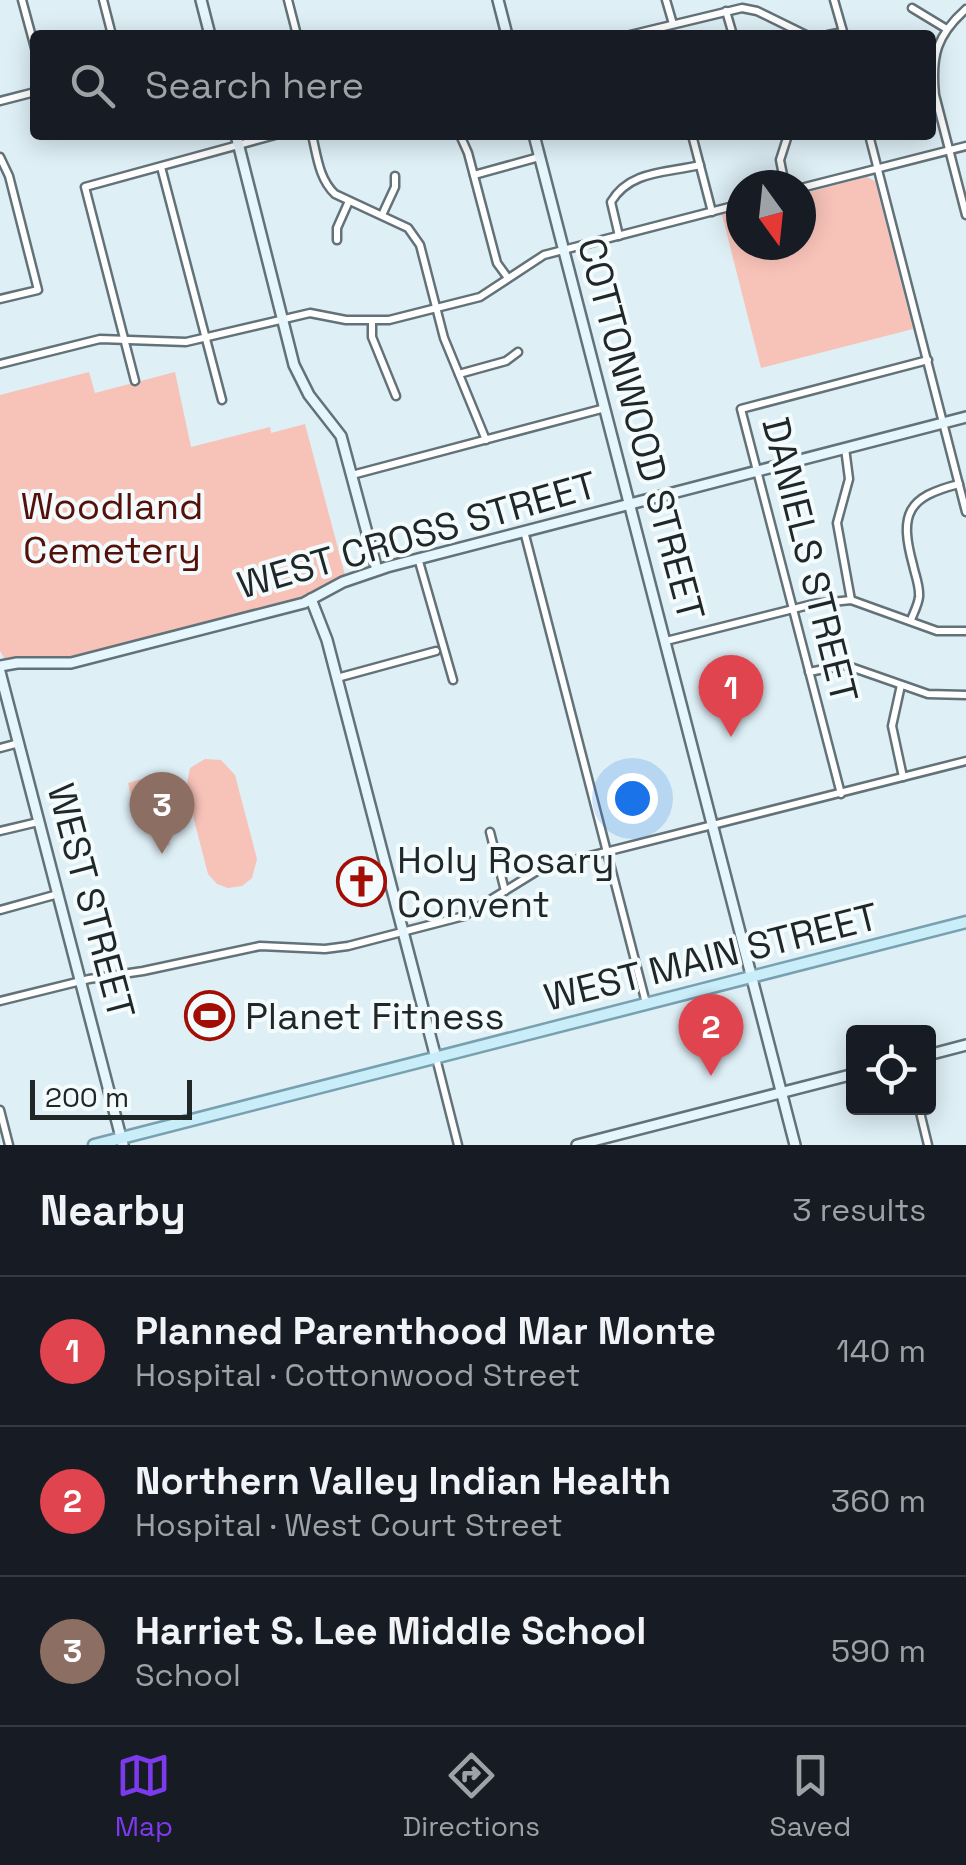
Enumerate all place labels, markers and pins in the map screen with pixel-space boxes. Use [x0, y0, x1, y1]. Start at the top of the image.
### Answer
pin: 1 [698, 654, 764, 737]
pin: 3 [130, 772, 194, 854]
place label: Holy Rosary Convent [397, 836, 615, 928]
church icon: Holy Rosary Convent [336, 856, 388, 908]
sports icon: Planet Fitness [184, 990, 236, 1042]
place label: Planet Fitness [245, 992, 504, 1040]
pin: 2 [678, 994, 744, 1076]

